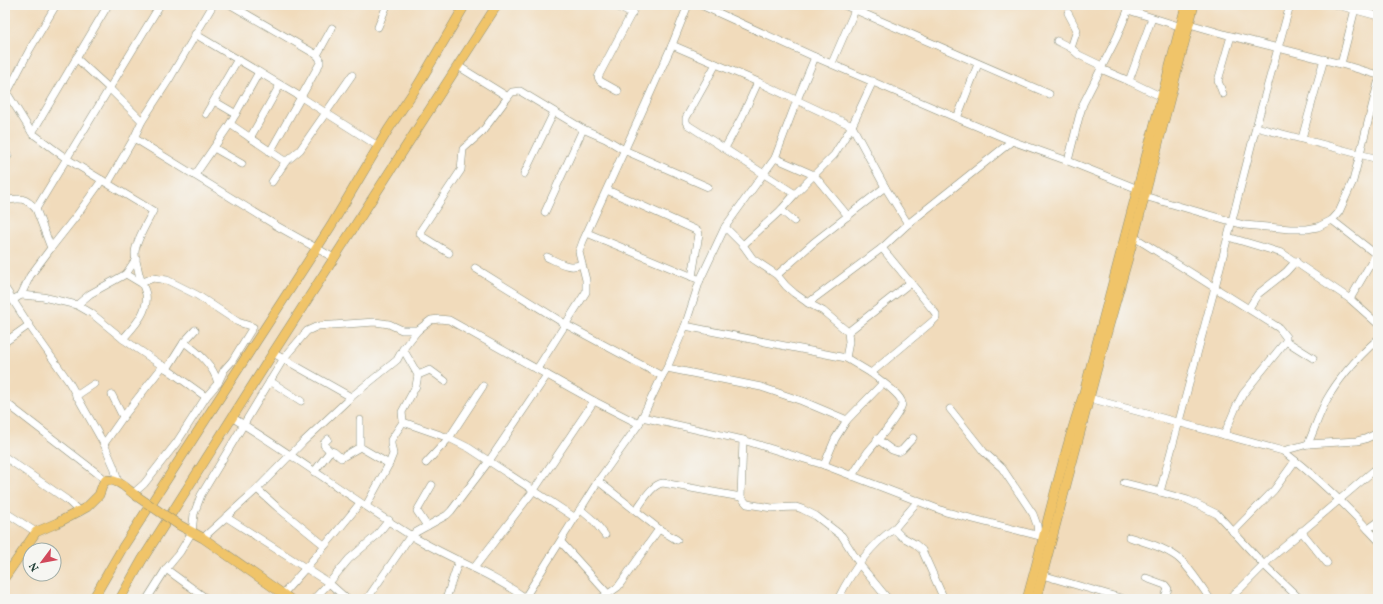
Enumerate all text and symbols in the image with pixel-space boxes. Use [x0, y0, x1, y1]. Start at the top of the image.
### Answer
north arrow [22, 542, 62, 582]
text: N [26, 559, 43, 574]

